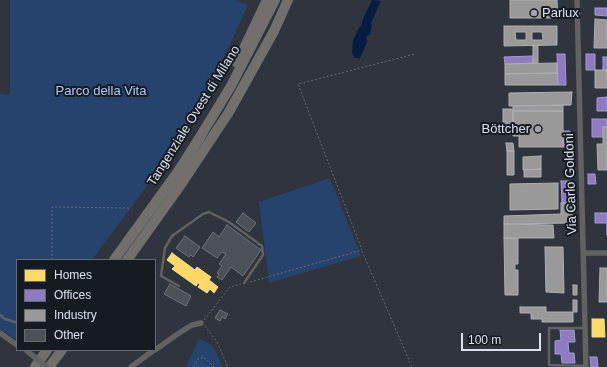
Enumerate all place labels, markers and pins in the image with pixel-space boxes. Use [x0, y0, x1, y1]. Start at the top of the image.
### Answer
place label: Parlux [542, 5, 579, 21]
marker: Parlux [529, 8, 539, 18]
place label: Böttcher [482, 121, 530, 137]
marker: Böttcher [533, 124, 543, 134]

